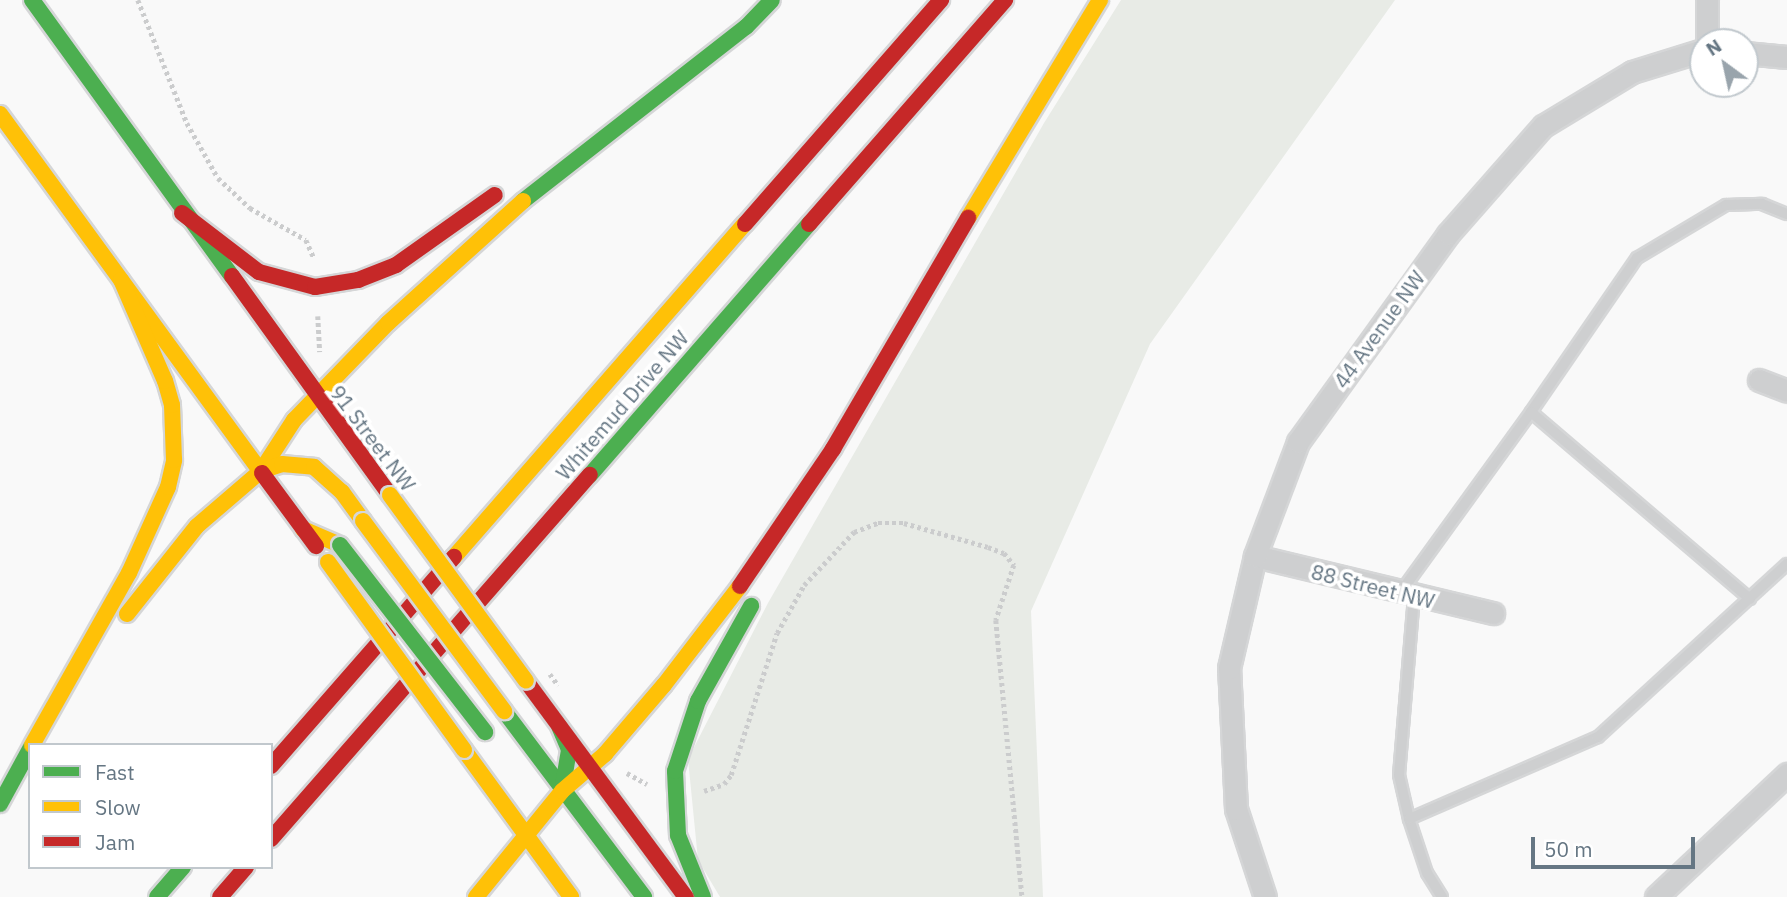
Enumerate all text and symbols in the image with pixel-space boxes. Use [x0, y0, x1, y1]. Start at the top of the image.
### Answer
north arrow [1689, 28, 1759, 98]
text: N [1701, 33, 1726, 61]
street label: 44 Avenue NW [1328, 265, 1430, 393]
street label: Whitemud Drive NW [550, 325, 694, 485]
street label: 91 Street NW [325, 380, 421, 496]
street label: 88 Street NW [1309, 559, 1437, 613]
legend [28, 743, 273, 869]
text: Fast [95, 758, 135, 786]
text: Slow [95, 793, 141, 821]
scale bar [1535, 824, 1700, 868]
text: Jam [95, 828, 135, 856]
text: 50 m [1544, 835, 1593, 863]

